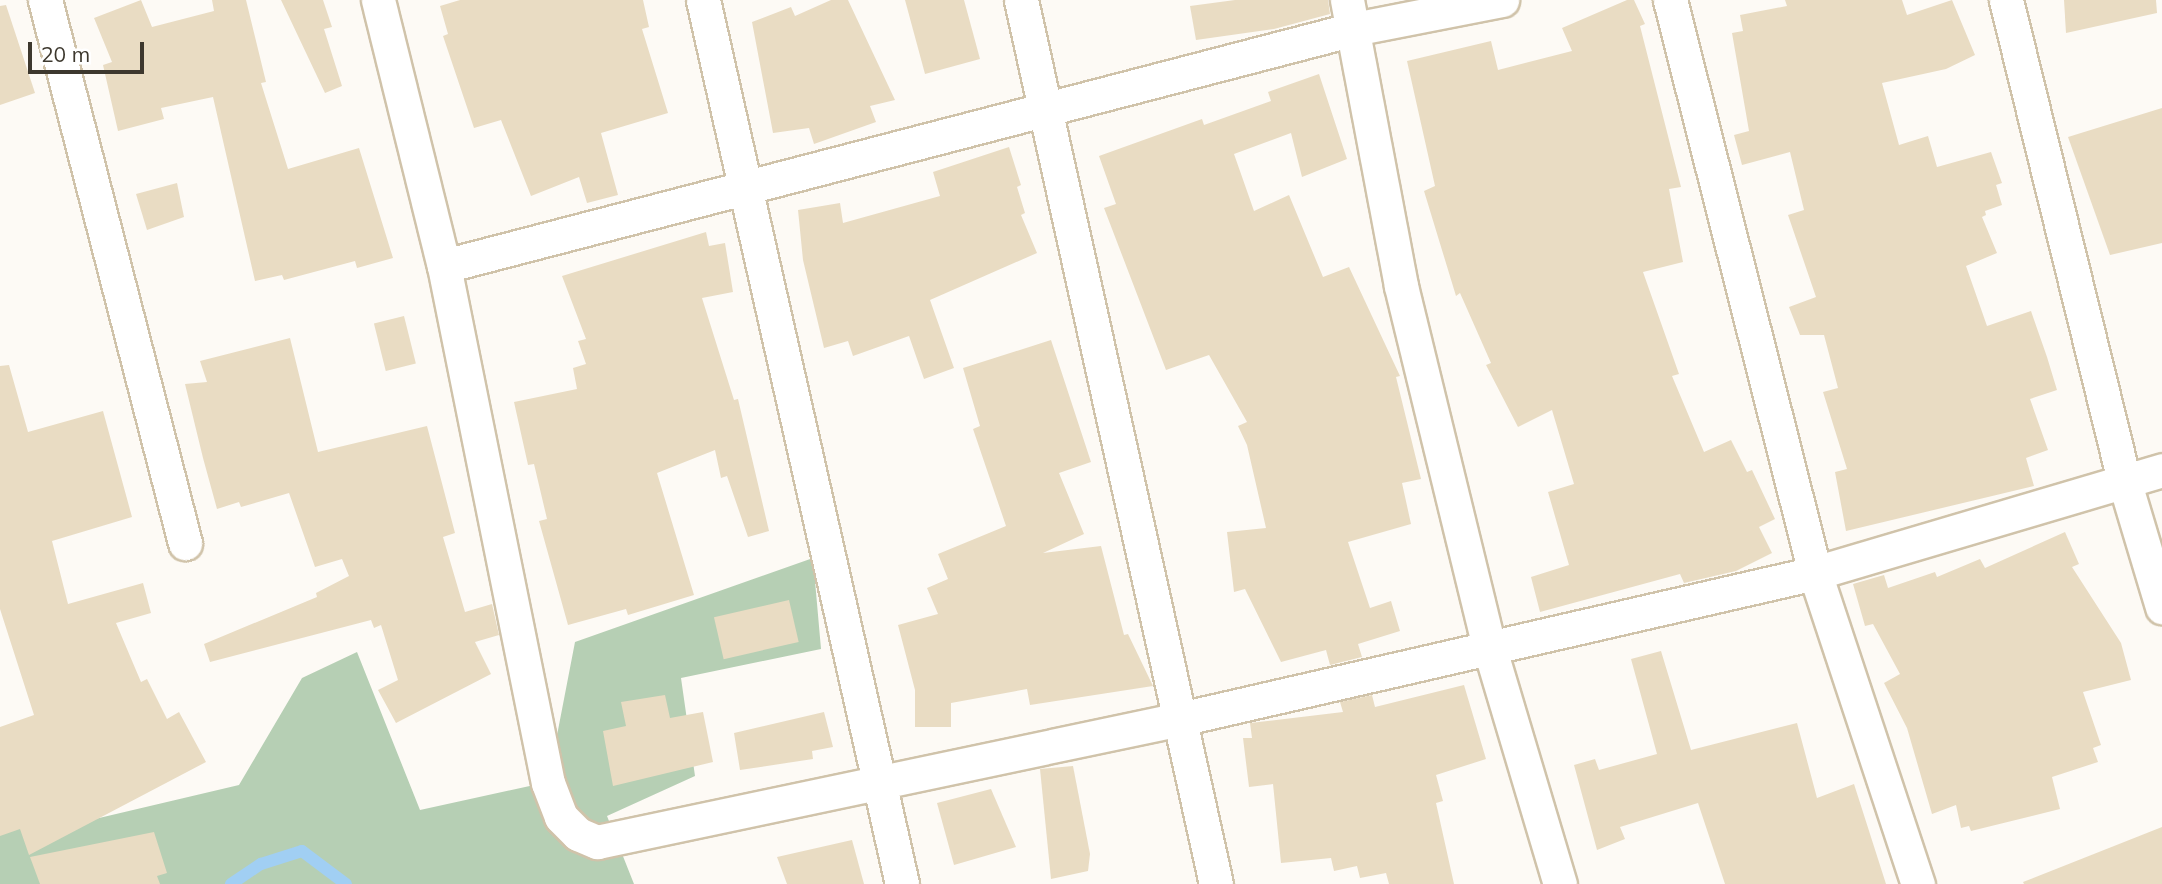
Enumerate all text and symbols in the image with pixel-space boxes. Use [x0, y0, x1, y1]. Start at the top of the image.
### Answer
scale bar [32, 28, 147, 72]
text: 20 m [41, 41, 90, 67]

